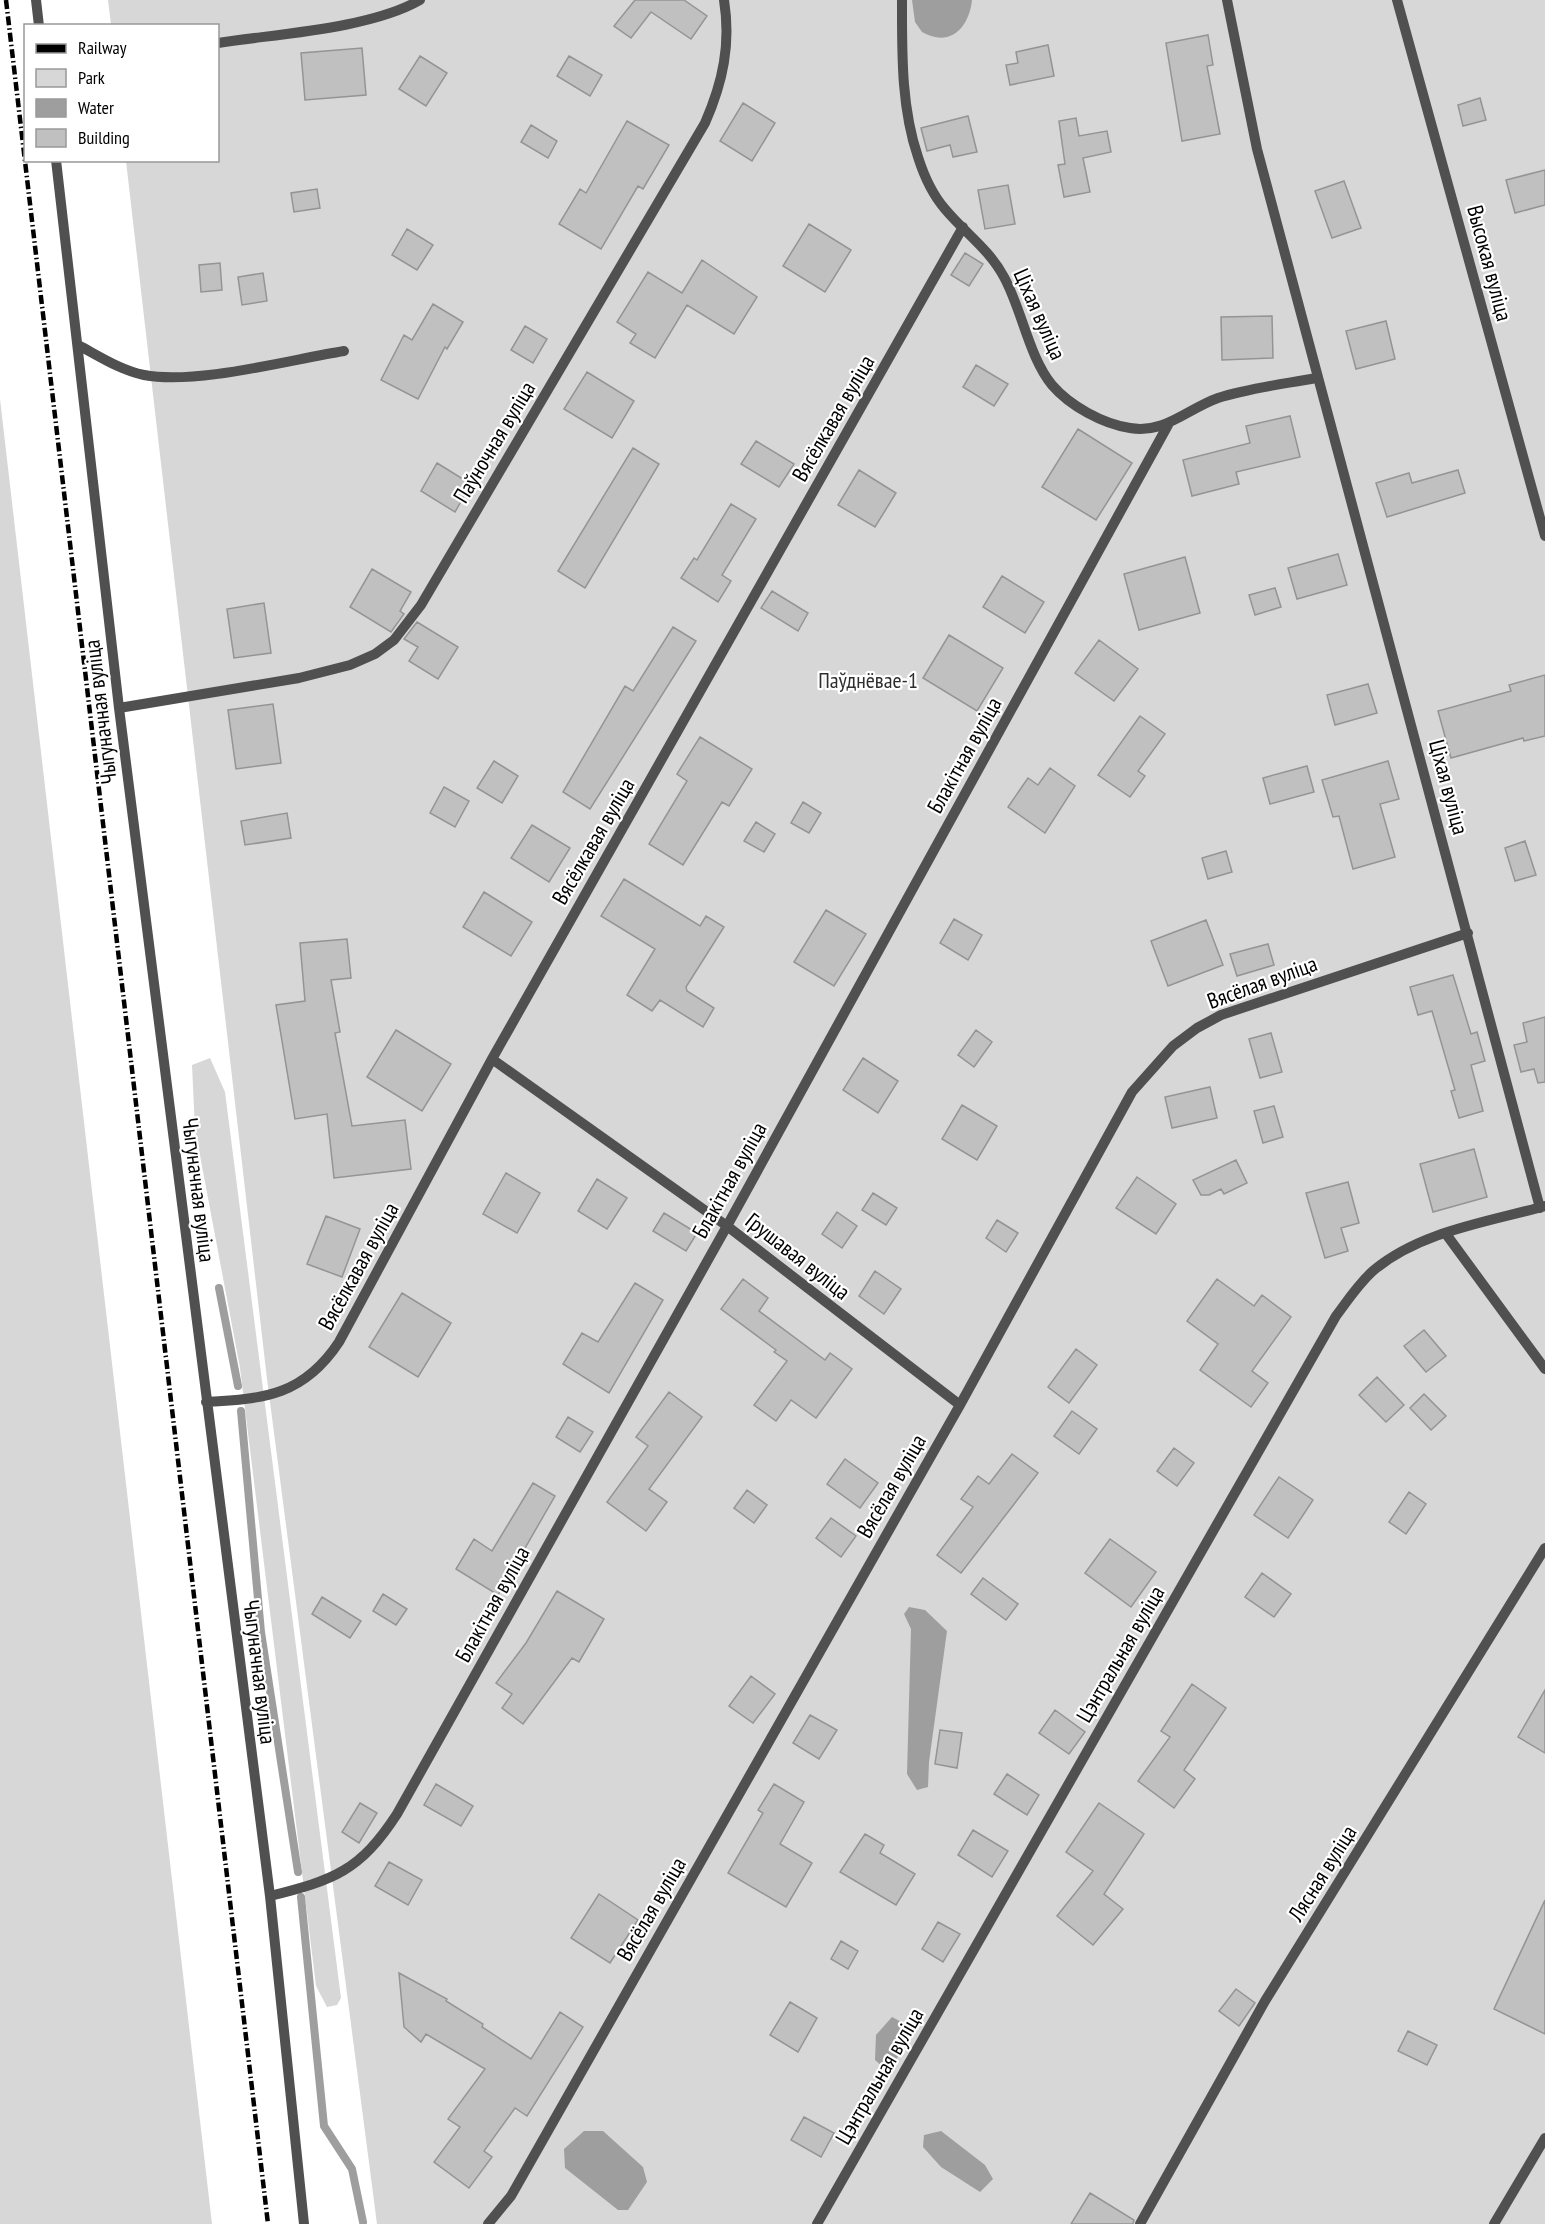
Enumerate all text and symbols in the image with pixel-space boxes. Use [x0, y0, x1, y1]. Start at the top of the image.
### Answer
legend [24, 24, 219, 162]
text: Railway [78, 36, 127, 59]
text: Park [78, 66, 105, 89]
text: Water [78, 96, 114, 119]
text: Building [78, 126, 130, 149]
street label: Высокая вуліца [1461, 202, 1519, 324]
street label: Ціхая вуліца [1007, 264, 1073, 364]
street label: Вясёлкавая вуліца [786, 350, 880, 486]
street label: Паўночная вуліца [447, 376, 541, 508]
street label: Чыгуначная вуліца [77, 638, 123, 786]
park label: Паўднёвае-1 [818, 666, 918, 694]
street label: Блакітная вуліца [921, 692, 1007, 818]
street label: Ціхая вуліца [1423, 737, 1475, 837]
street label: Вясёлкавая вуліца [546, 773, 640, 909]
street label: Вясёлая вуліца [1203, 949, 1321, 1015]
street label: Чыгуначная вуліца [176, 1116, 222, 1264]
street label: Блакітная вуліца [686, 1117, 772, 1243]
street label: Вясёлкавая вуліца [312, 1197, 404, 1335]
street label: Грушавая вуліца [740, 1206, 856, 1306]
street label: Вясёлая вуліца [850, 1429, 932, 1543]
street label: Блакітная вуліца [449, 1541, 535, 1667]
street label: Цэнтральная вуліца [1070, 1581, 1170, 1727]
street label: Чыгуначная вуліца [237, 1598, 283, 1746]
street label: Лясная вуліца [1281, 1820, 1362, 1927]
street label: Вясёлая вуліца [610, 1852, 692, 1966]
street label: Цэнтральная вуліца [829, 2003, 929, 2149]

